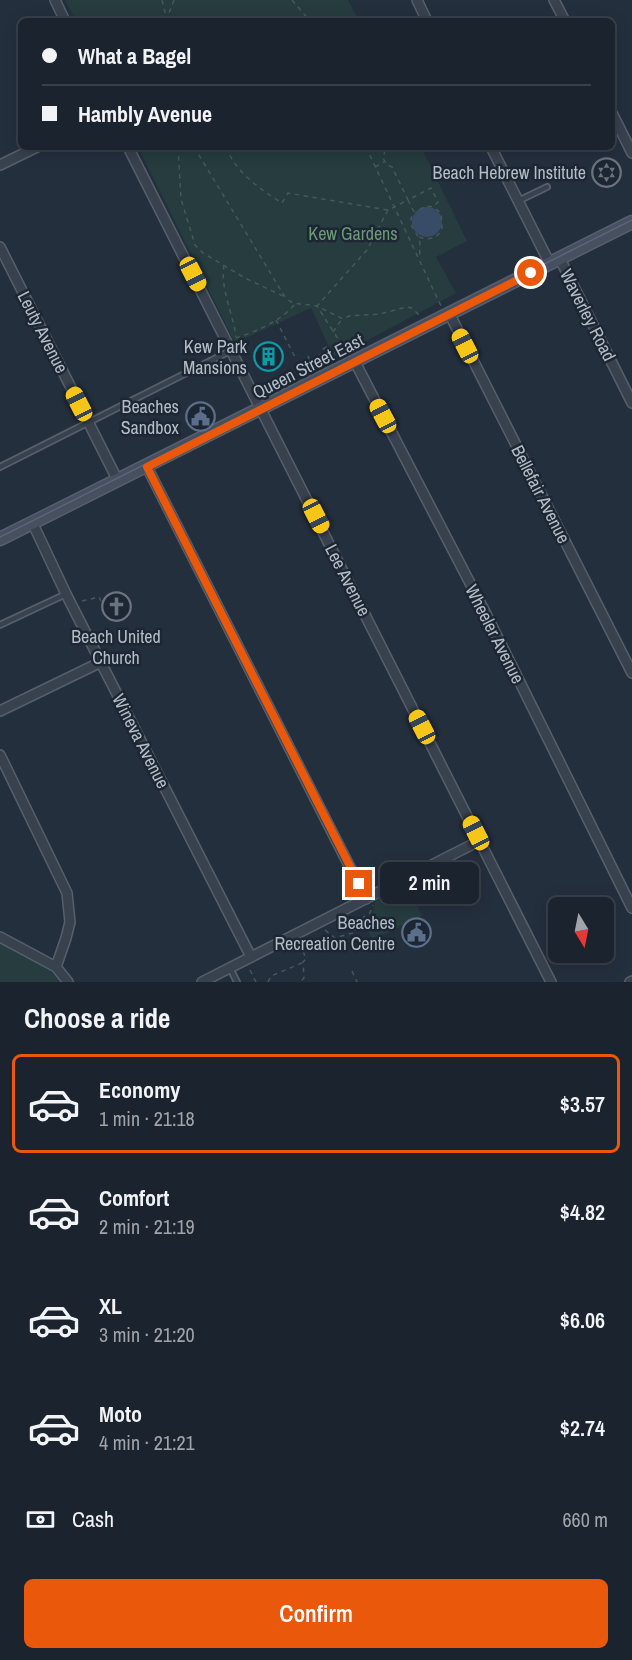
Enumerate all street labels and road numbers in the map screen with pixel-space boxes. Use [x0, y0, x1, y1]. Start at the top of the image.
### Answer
street label: Waverley Road [554, 265, 622, 365]
street label: Leuty Avenue [12, 287, 74, 377]
street label: Queen Street East [248, 327, 368, 405]
street label: Bellefair Avenue [506, 441, 576, 547]
street label: Lee Avenue [319, 540, 377, 620]
street label: Wheeler Avenue [459, 580, 531, 688]
street label: Wineva Avenue [106, 689, 176, 793]

